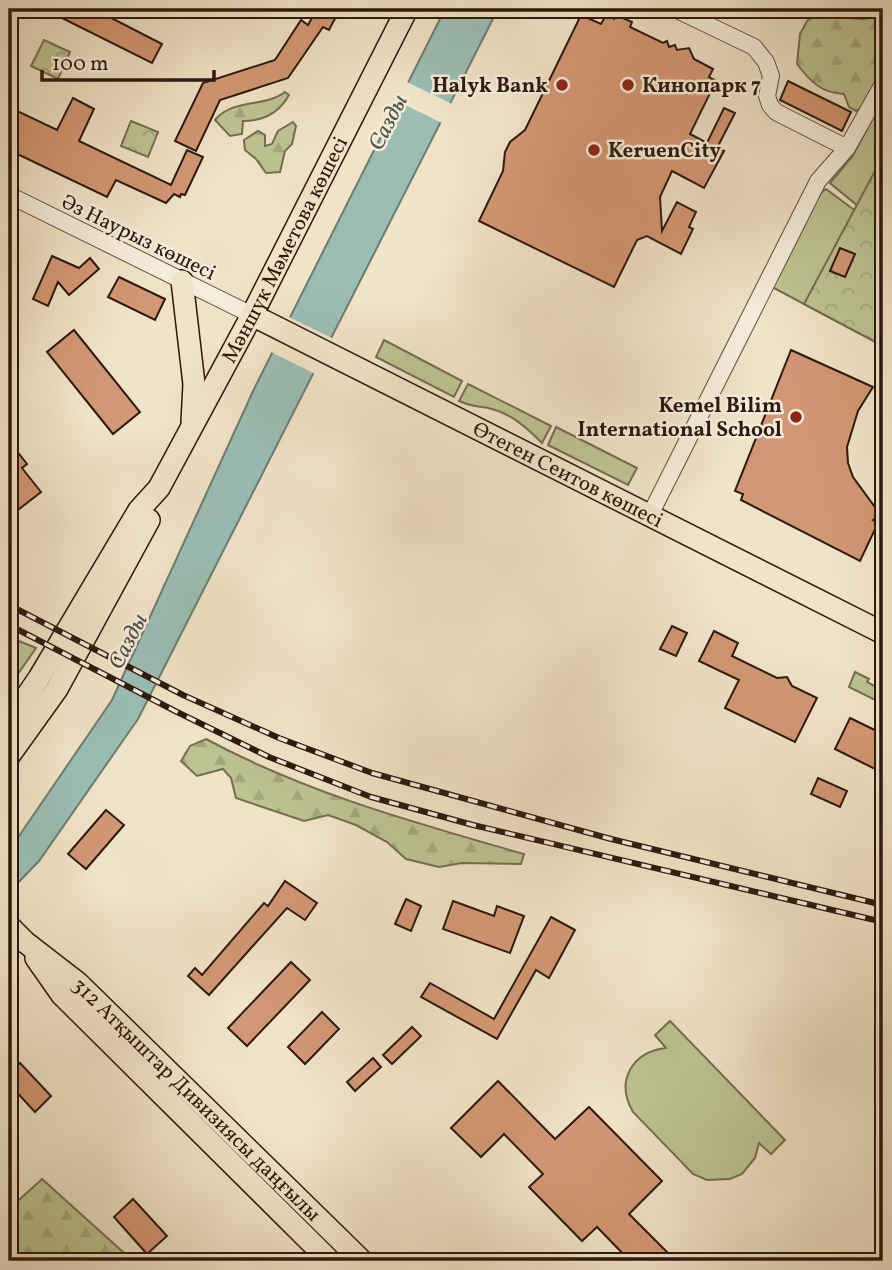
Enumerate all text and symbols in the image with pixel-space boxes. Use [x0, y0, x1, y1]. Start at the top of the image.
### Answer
scale bar [42, 38, 214, 82]
text: 100 m [52, 50, 109, 79]
place label: Halyk Bank [432, 72, 548, 101]
place label: Кинопарк 7 [642, 72, 761, 101]
marker: Halyk Bank [554, 77, 570, 93]
marker: Кинопарк 7 [620, 77, 636, 93]
water label: Сазды [361, 89, 417, 157]
street label: Мәншүк Мәметова көшесі [216, 132, 356, 369]
place label: KeruenCity [608, 137, 721, 166]
marker: KeruenCity [586, 142, 602, 158]
street label: Әз Наурыз көшесі [56, 188, 220, 288]
place label: Kemel Bilim International School [578, 392, 782, 445]
marker: Kemel Bilim International School [788, 409, 804, 425]
street label: Өтеген Сеитов көшесі [467, 415, 668, 536]
water label: Сазды [101, 608, 157, 676]
street label: 312 Атқыштар Дивизиясы даңғылы [65, 972, 327, 1229]

